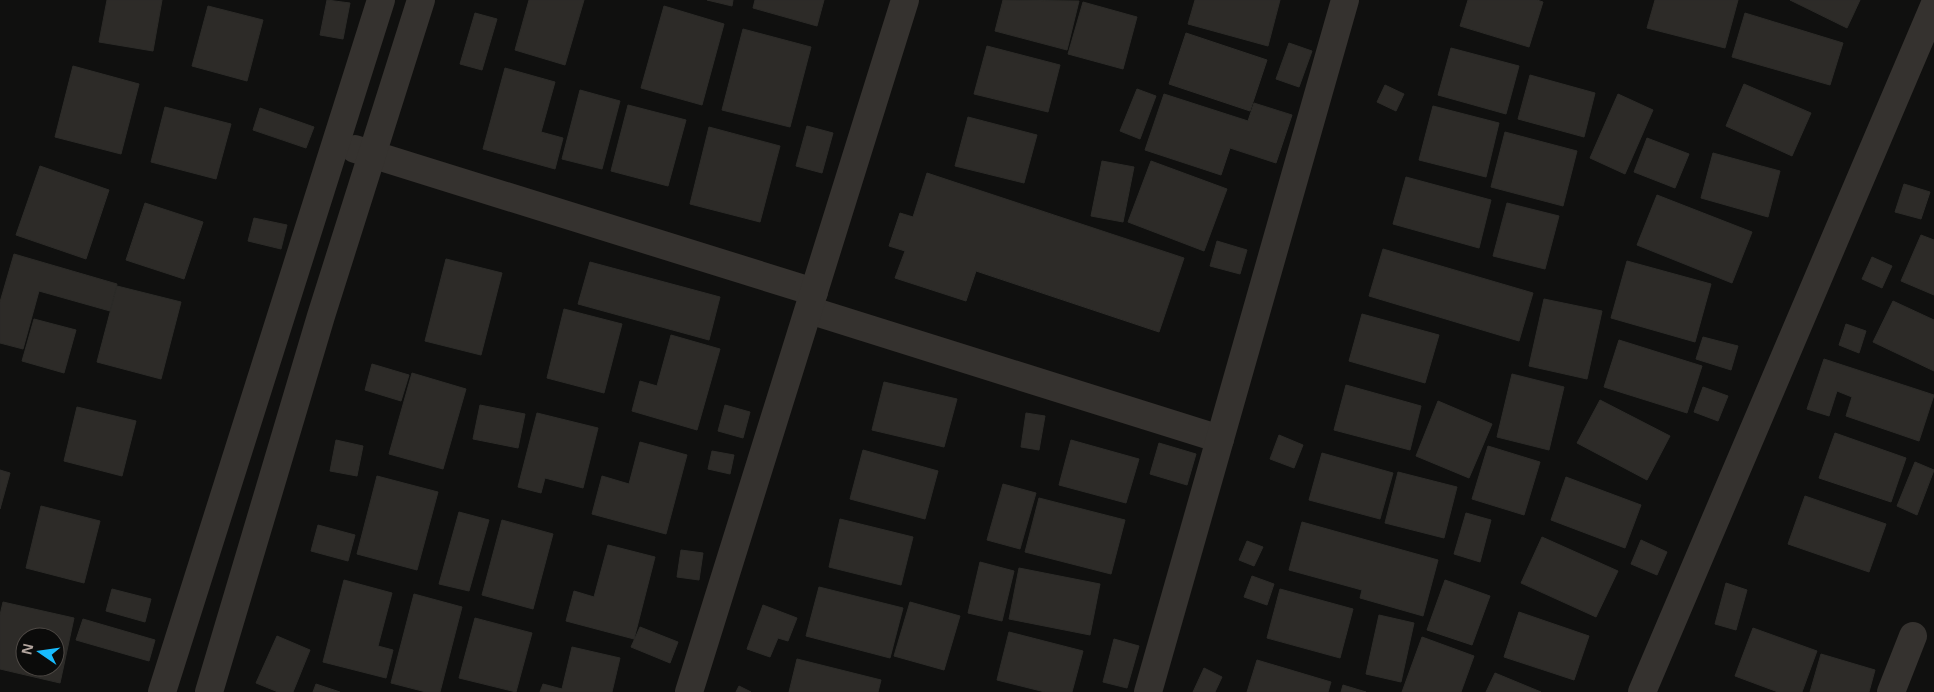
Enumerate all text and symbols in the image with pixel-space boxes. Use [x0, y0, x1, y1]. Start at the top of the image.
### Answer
north arrow [15, 627, 65, 677]
text: N [16, 641, 37, 657]

